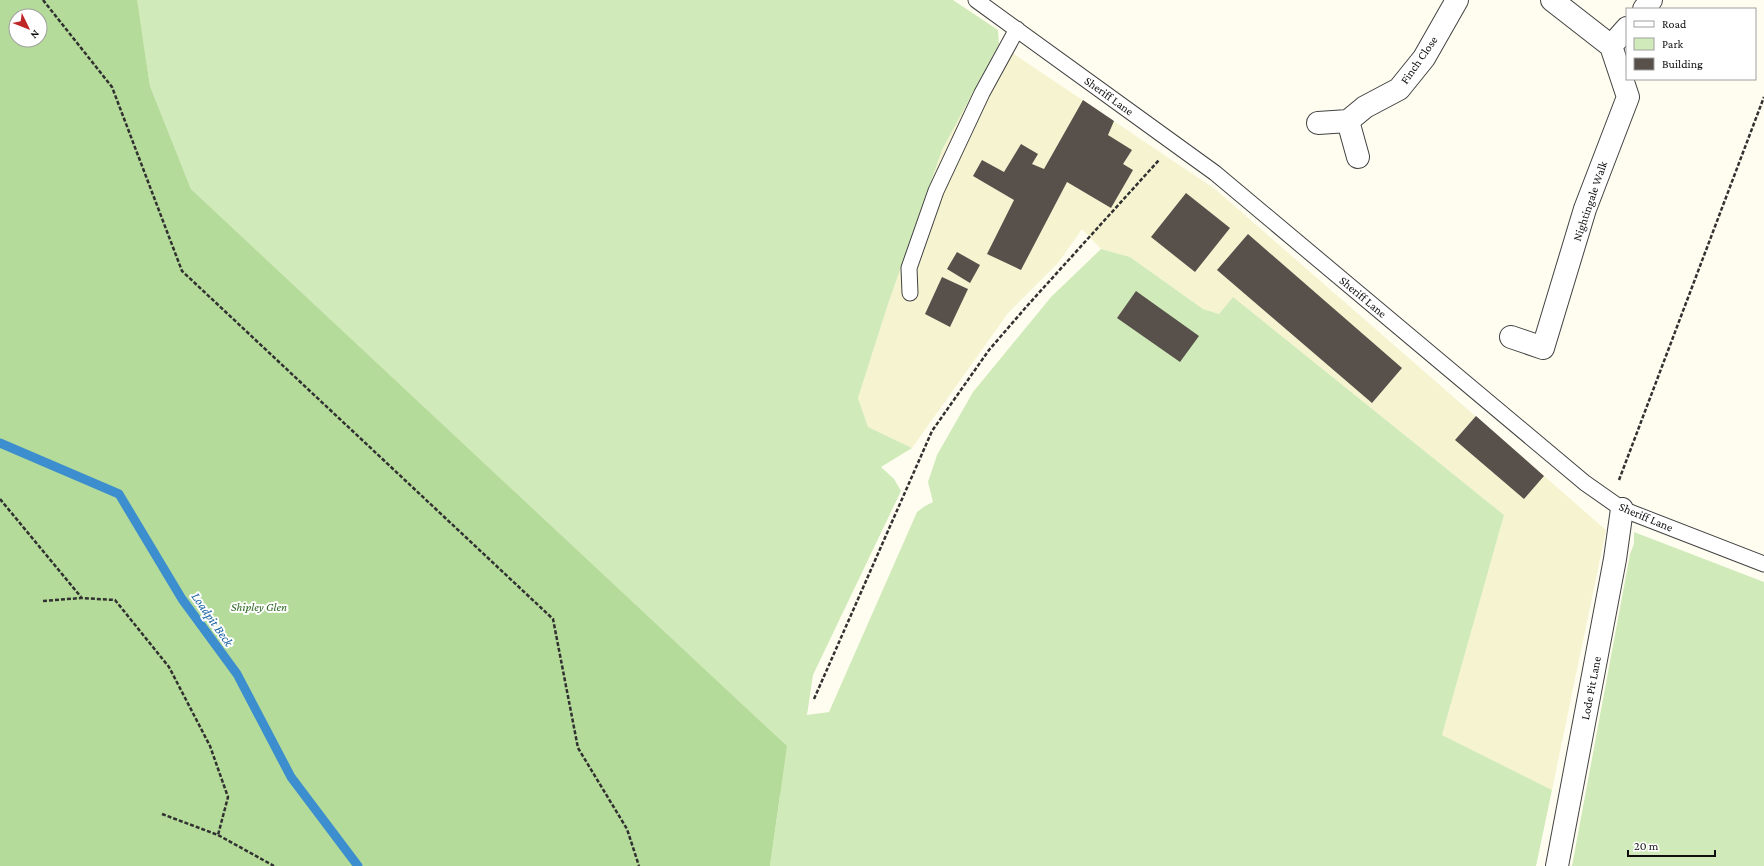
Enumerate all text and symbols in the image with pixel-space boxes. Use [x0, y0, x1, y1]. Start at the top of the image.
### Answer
north arrow [8, 8, 48, 48]
legend [1626, 8, 1756, 80]
text: Road [1662, 17, 1687, 31]
text: N [28, 28, 42, 42]
street label: Finch Close [1397, 33, 1441, 87]
text: Park [1662, 37, 1684, 51]
text: Building [1662, 57, 1703, 71]
street label: Sheriff Lane [1082, 73, 1136, 119]
street label: Nightingale Walk [1570, 159, 1610, 243]
street label: Sheriff Lane [1337, 273, 1389, 321]
street label: Sheriff Lane [1617, 499, 1675, 535]
water label: Loadpit Beck [189, 589, 237, 650]
park label: Shipley Glen [231, 600, 287, 614]
street label: Lode Pit Lane [1578, 655, 1604, 721]
scale bar [1628, 832, 1715, 858]
text: 20 m [1634, 839, 1659, 853]

